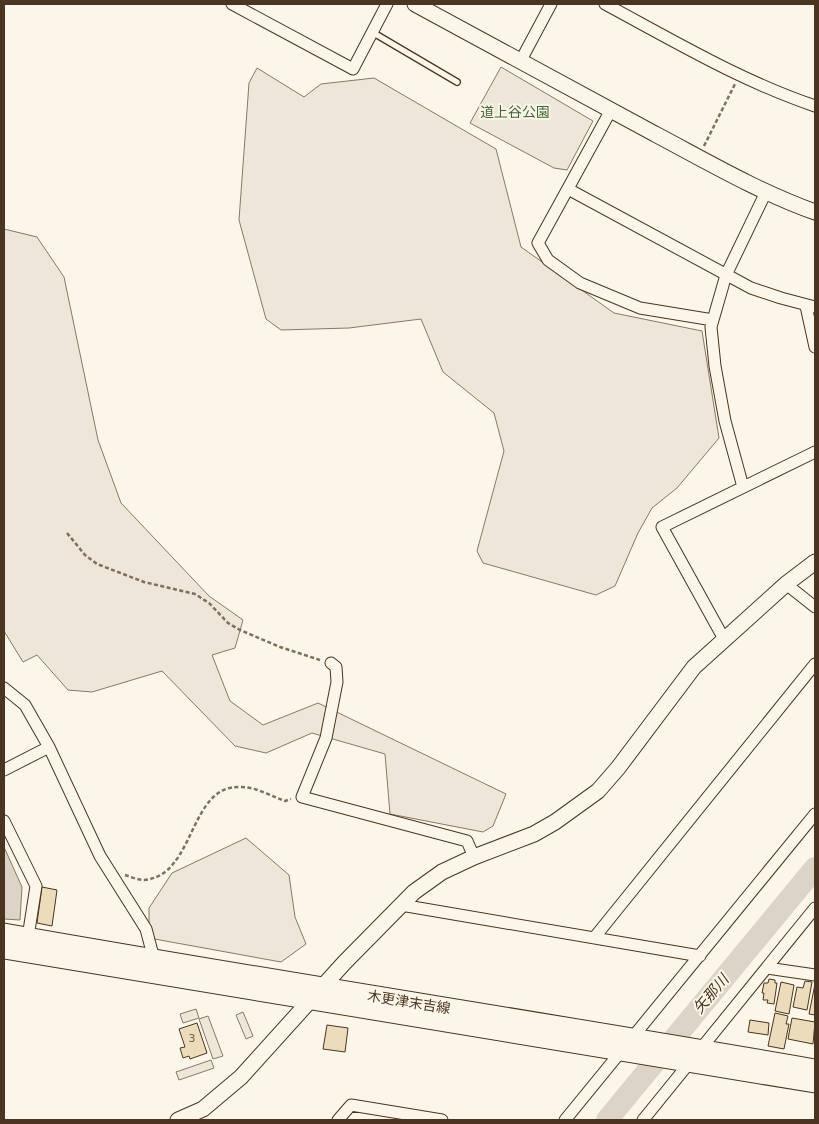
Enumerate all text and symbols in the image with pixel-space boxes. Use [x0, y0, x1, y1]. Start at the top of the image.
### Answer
park label: 道上谷公園 [480, 104, 550, 120]
water label: 矢那川 [690, 969, 734, 1017]
street label: 木更津末吉線 [366, 988, 452, 1016]
house number: 3 [189, 1032, 196, 1045]

